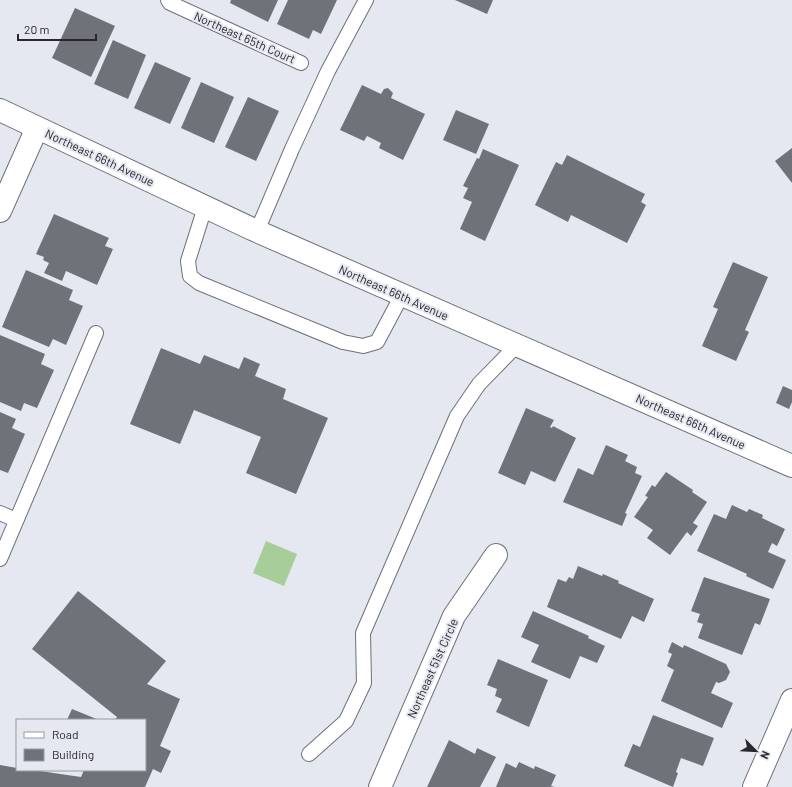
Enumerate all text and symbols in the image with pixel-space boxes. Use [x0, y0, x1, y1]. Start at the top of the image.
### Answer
street label: Northeast 65th Court [192, 8, 298, 66]
scale bar [18, 16, 96, 42]
text: 20 m [24, 22, 50, 36]
street label: Northeast 66th Avenue [43, 126, 157, 188]
street label: Northeast 66th Avenue [337, 261, 451, 323]
street label: Northeast 66th Avenue [634, 390, 748, 452]
street label: Northeast 51st Circle [404, 616, 460, 720]
legend [16, 719, 146, 771]
text: Road [52, 727, 79, 741]
north arrow [736, 731, 776, 771]
text: Building [52, 747, 94, 761]
text: N [758, 749, 773, 761]

